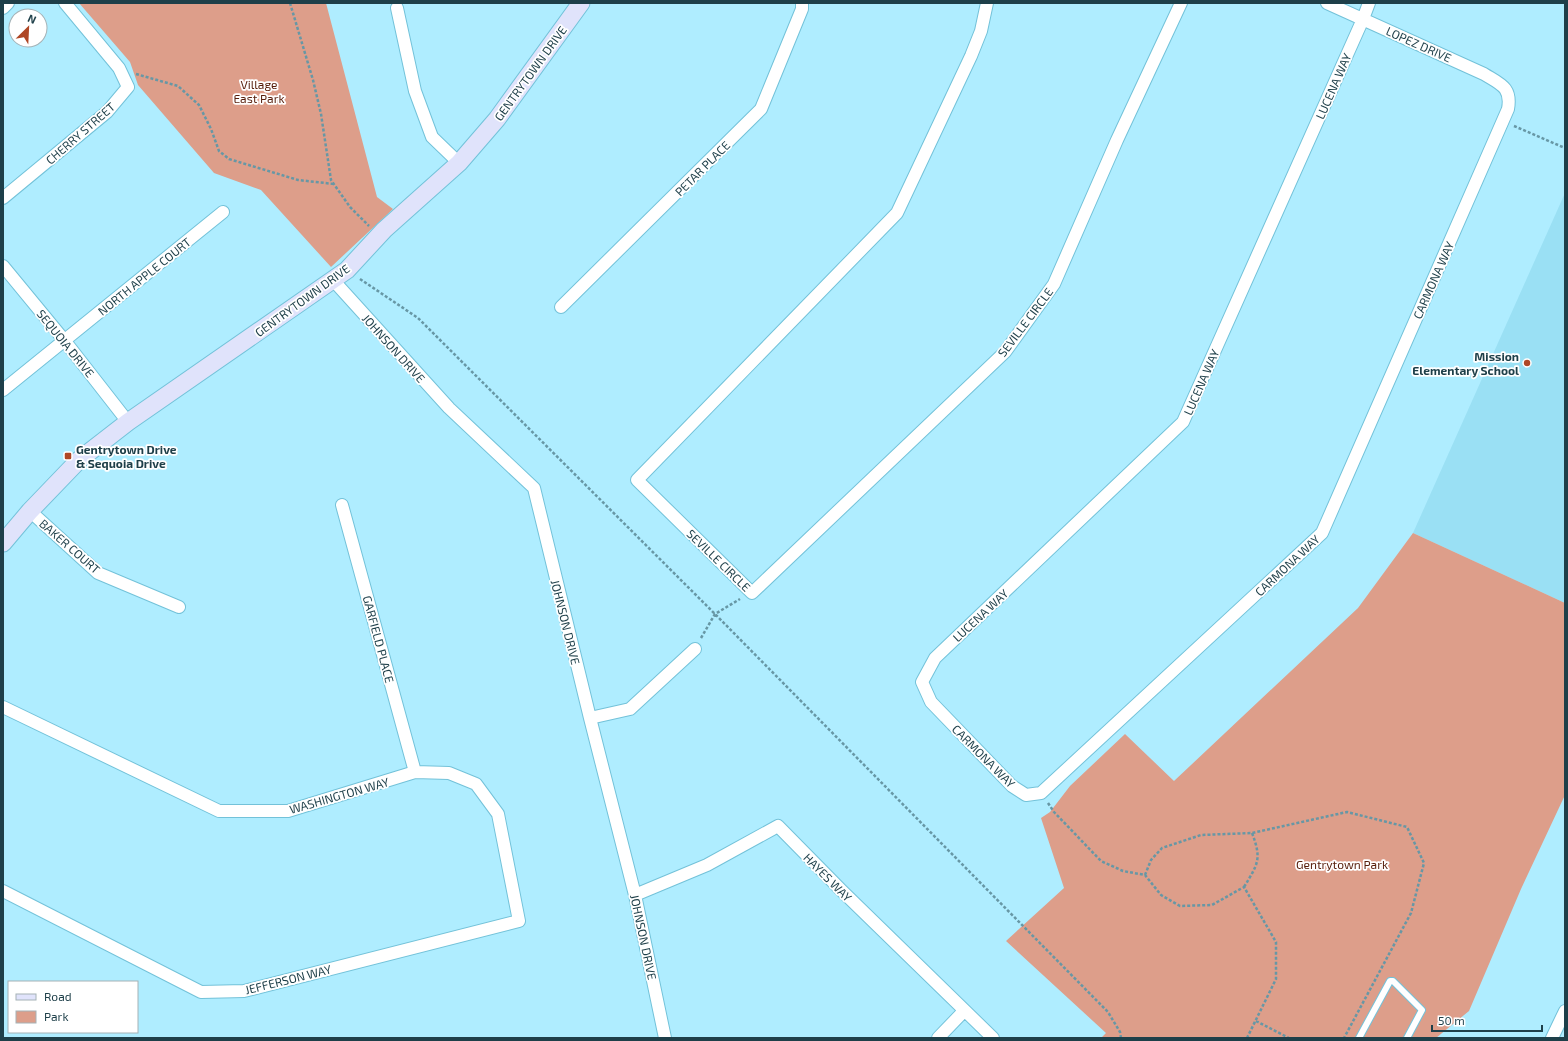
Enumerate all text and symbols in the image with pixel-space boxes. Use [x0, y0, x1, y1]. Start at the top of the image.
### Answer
north arrow [8, 8, 48, 48]
text: N [26, 11, 39, 26]
street label: GENTRYTOWN DRIVE [491, 23, 569, 123]
street label: LOPEZ DRIVE [1384, 23, 1454, 65]
street label: LUCENA WAY [1312, 51, 1354, 121]
park label: Village East Park [233, 77, 285, 105]
street label: CHERRY STREET [43, 99, 117, 167]
street label: PETAR PLACE [672, 137, 733, 198]
street label: NORTH APPLE COURT [95, 234, 193, 318]
street label: CARMONA WAY [1410, 239, 1456, 321]
street label: GENTRYTOWN DRIVE [252, 261, 352, 339]
street label: SEVILLE CIRCLE [995, 285, 1056, 359]
street label: SEQUOIA DRIVE [34, 306, 98, 380]
street label: JOHNSON DRIVE [360, 311, 428, 385]
street label: LUCENA WAY [1180, 347, 1222, 417]
place label: Mission Elementary School [1412, 349, 1519, 378]
marker: Mission Elementary School [1522, 358, 1532, 368]
place label: Gentrytown Drive & Sequoia Drive [76, 442, 177, 470]
marker: Gentrytown Drive & Sequoia Drive [63, 451, 73, 461]
street label: BAKER COURT [37, 516, 103, 576]
street label: SEVILLE CIRCLE [684, 526, 754, 594]
street label: CARMONA WAY [1252, 531, 1322, 598]
street label: JOHNSON DRIVE [549, 578, 583, 666]
street label: LUCENA WAY [949, 586, 1011, 644]
street label: GARFIELD PLACE [361, 594, 397, 684]
street label: CARMONA WAY [950, 722, 1018, 790]
street label: WASHINGTON WAY [288, 774, 391, 816]
street label: HAYES WAY [801, 850, 855, 904]
park label: Gentrytown Park [1296, 857, 1388, 871]
street label: JOHNSON DRIVE [628, 893, 660, 981]
street label: JEFFERSON WAY [243, 961, 333, 996]
legend [8, 981, 138, 1033]
text: Road [44, 989, 72, 1003]
scale bar [1432, 1007, 1542, 1033]
text: Park [44, 1009, 69, 1023]
text: 50 m [1438, 1013, 1465, 1027]

